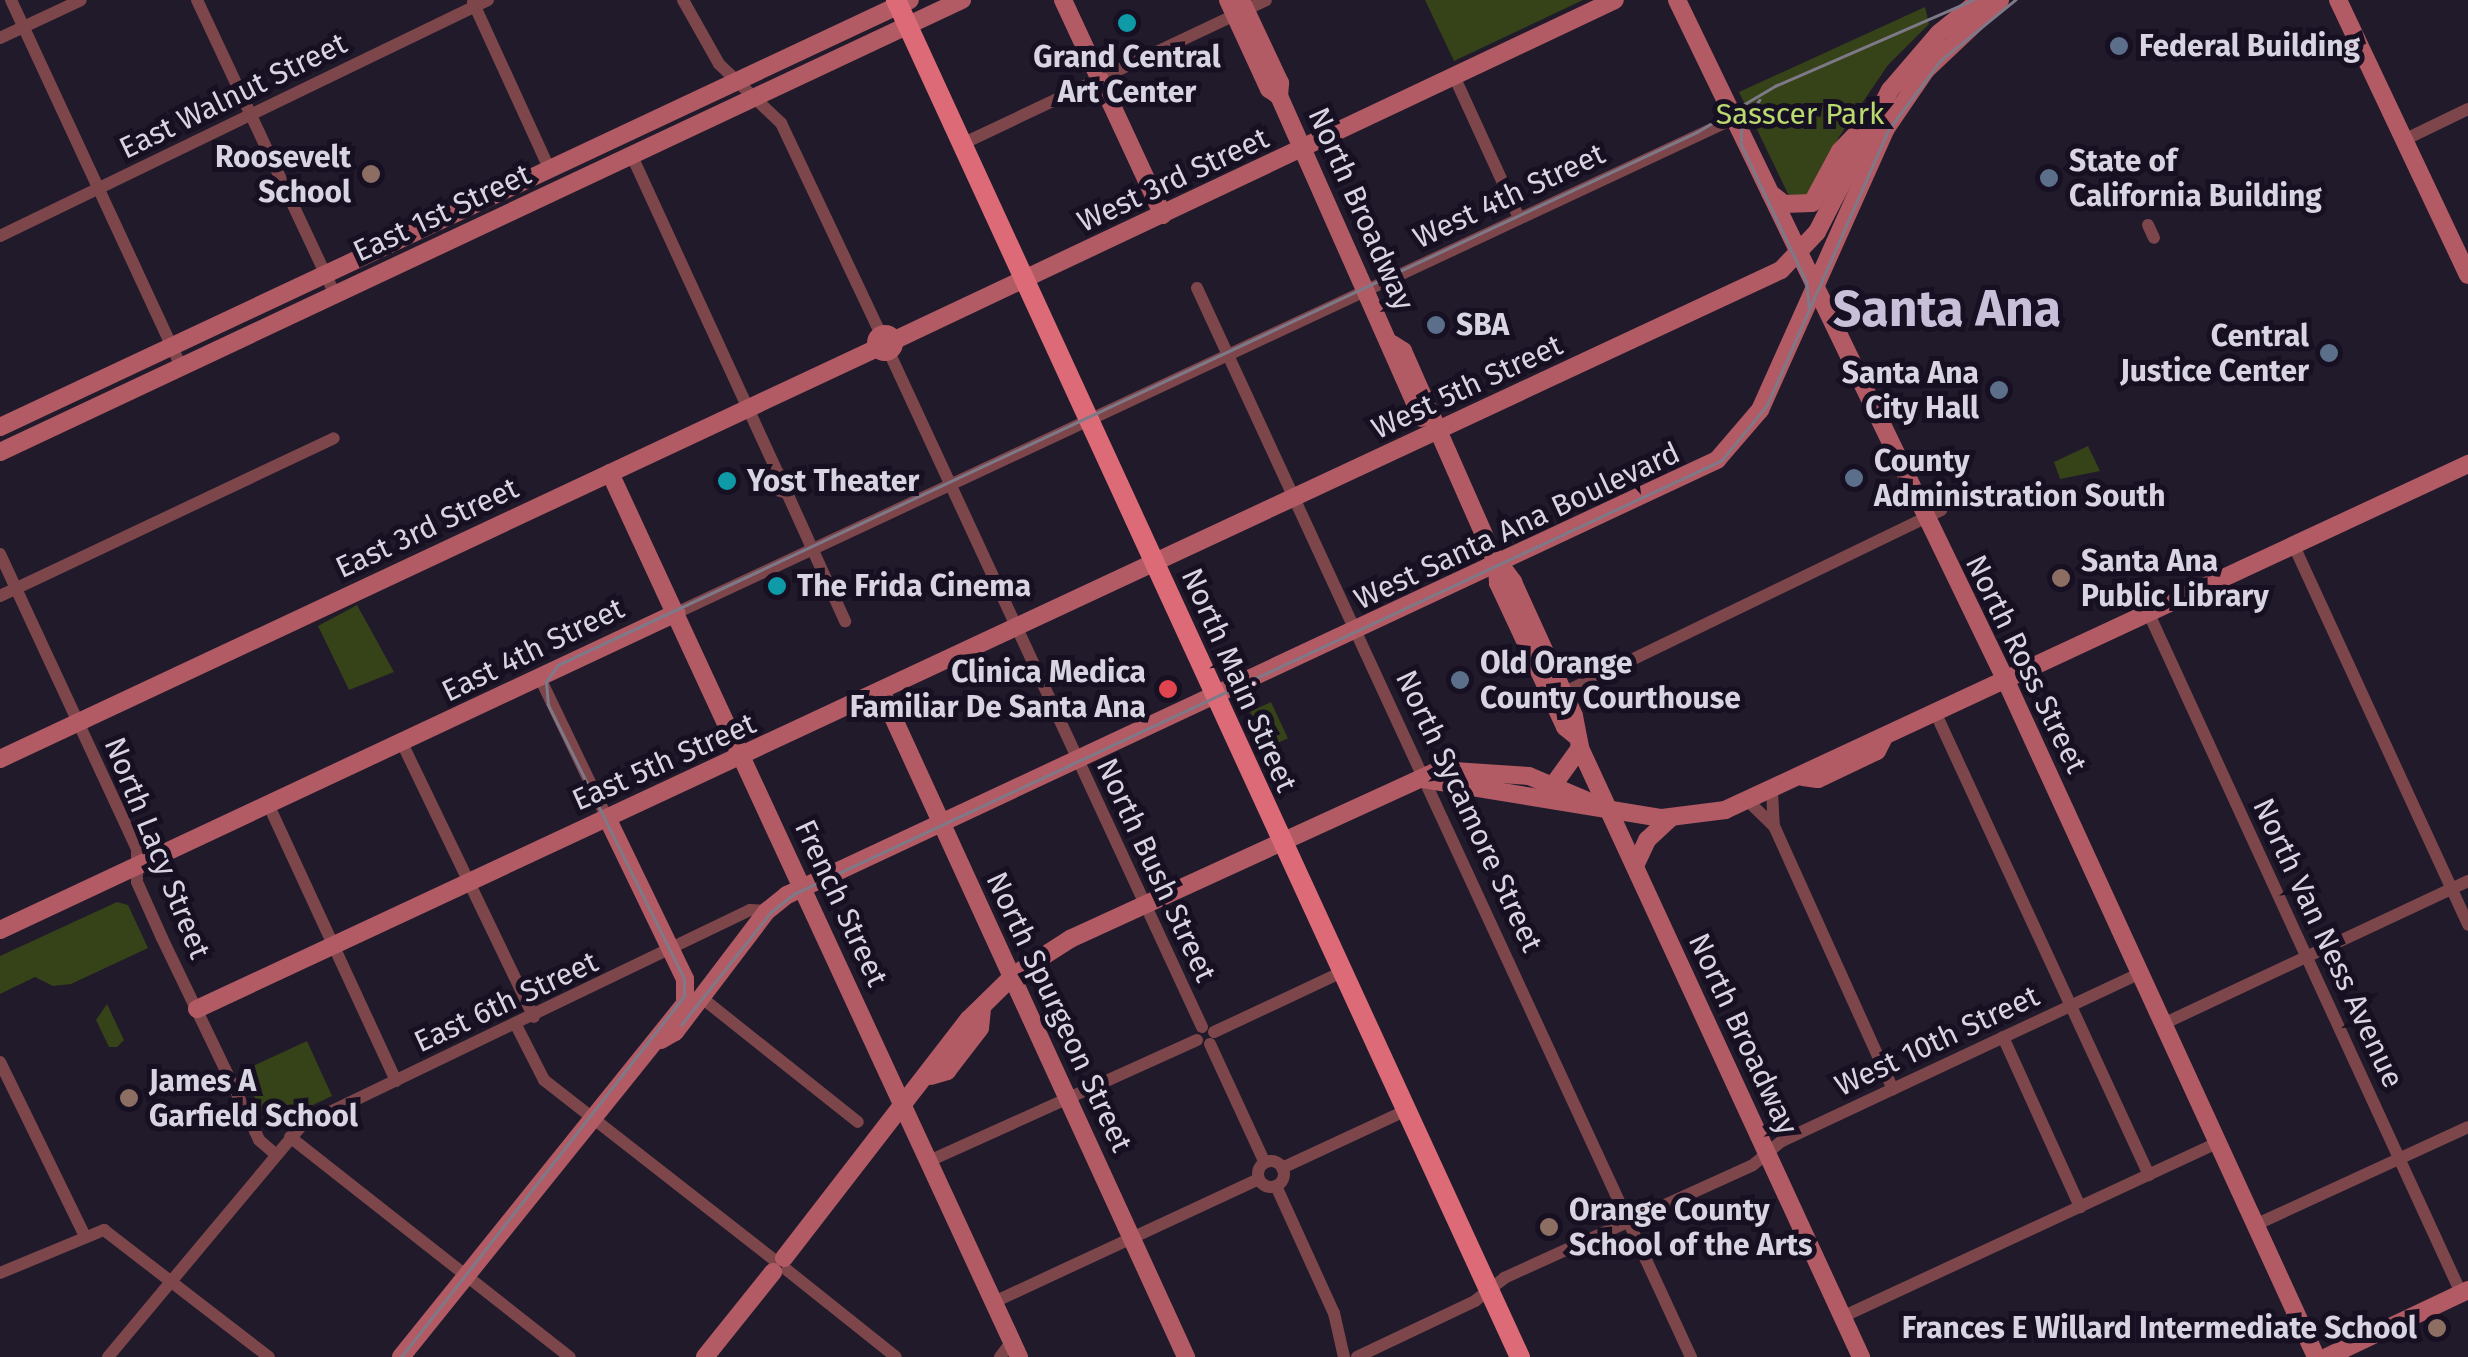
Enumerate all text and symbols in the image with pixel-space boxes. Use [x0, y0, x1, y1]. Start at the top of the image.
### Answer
marker: Grand Central Art Center [1116, 12, 1138, 34]
street label: East Walnut Street [113, 25, 353, 167]
place label: Federal Building [2139, 28, 2360, 64]
marker: Federal Building [2108, 35, 2130, 57]
place label: Grand Central Art Center [1033, 39, 1221, 110]
park label: Sasscer Park [1716, 96, 1884, 132]
street label: North Broadway [1300, 102, 1422, 316]
street label: West 3rd Street [1072, 120, 1274, 240]
street label: West 4th Street [1407, 136, 1611, 256]
place label: Roosevelt School [215, 139, 351, 210]
place label: State of California Building [2069, 143, 2322, 214]
street label: East 1st Street [348, 156, 536, 270]
marker: Roosevelt School [360, 163, 382, 185]
marker: State of California Building [2038, 167, 2060, 189]
district label: Santa Ana [1833, 280, 2061, 340]
place label: SBA [1456, 307, 1509, 343]
marker: SBA [1425, 314, 1447, 336]
place label: Central Justice Center [2120, 318, 2309, 388]
street label: West 5th Street [1366, 327, 1568, 447]
marker: Central Justice Center [2318, 342, 2340, 364]
place label: Santa Ana City Hall [1842, 355, 1979, 426]
marker: Santa Ana City Hall [1988, 379, 2010, 401]
street label: West Santa Ana Boulevard [1348, 435, 1686, 617]
place label: County Administration South [1874, 443, 2165, 514]
place label: Yost Theater [747, 463, 919, 499]
marker: County Administration South [1843, 467, 1865, 489]
street label: East 3rd Street [330, 470, 524, 586]
marker: Yost Theater [716, 470, 738, 492]
place label: Santa Ana Public Library [2081, 543, 2269, 614]
street label: North Ross Street [1958, 549, 2094, 779]
street label: North Main Street [1174, 563, 1304, 797]
marker: Santa Ana Public Library [2050, 567, 2072, 589]
place label: The Frida Cinema [797, 568, 1031, 604]
marker: The Frida Cinema [766, 575, 788, 597]
street label: East 4th Street [436, 590, 630, 710]
place label: Old Orange County Courthouse [1480, 645, 1741, 716]
place label: Clinica Medica Familiar De Santa Ana [850, 654, 1146, 724]
street label: North Sycamore Street [1388, 664, 1550, 958]
marker: Old Orange County Courthouse [1449, 669, 1471, 691]
marker: Clinica Medica Familiar De Santa Ana [1155, 676, 1181, 702]
street label: East 5th Street [567, 705, 761, 819]
street label: North Lacy Street [96, 732, 218, 964]
street label: North Bush Street [1088, 752, 1224, 988]
street label: North Van Ness Avenue [2245, 792, 2411, 1094]
street label: French Street [787, 814, 895, 992]
street label: North Spurgeon Street [978, 866, 1140, 1158]
street label: North Broadway [1681, 928, 1805, 1140]
street label: East 6th Street [409, 944, 603, 1060]
street label: West 10th Street [1829, 978, 2045, 1104]
place label: James A Garfield School [149, 1063, 358, 1134]
marker: James A Garfield School [118, 1087, 140, 1109]
place label: Orange County School of the Arts [1569, 1192, 1813, 1262]
marker: Orange County School of the Arts [1538, 1216, 1560, 1238]
place label: Frances E Willard Intermediate School [1902, 1310, 2417, 1346]
marker: Frances E Willard Intermediate School [2426, 1317, 2448, 1339]

